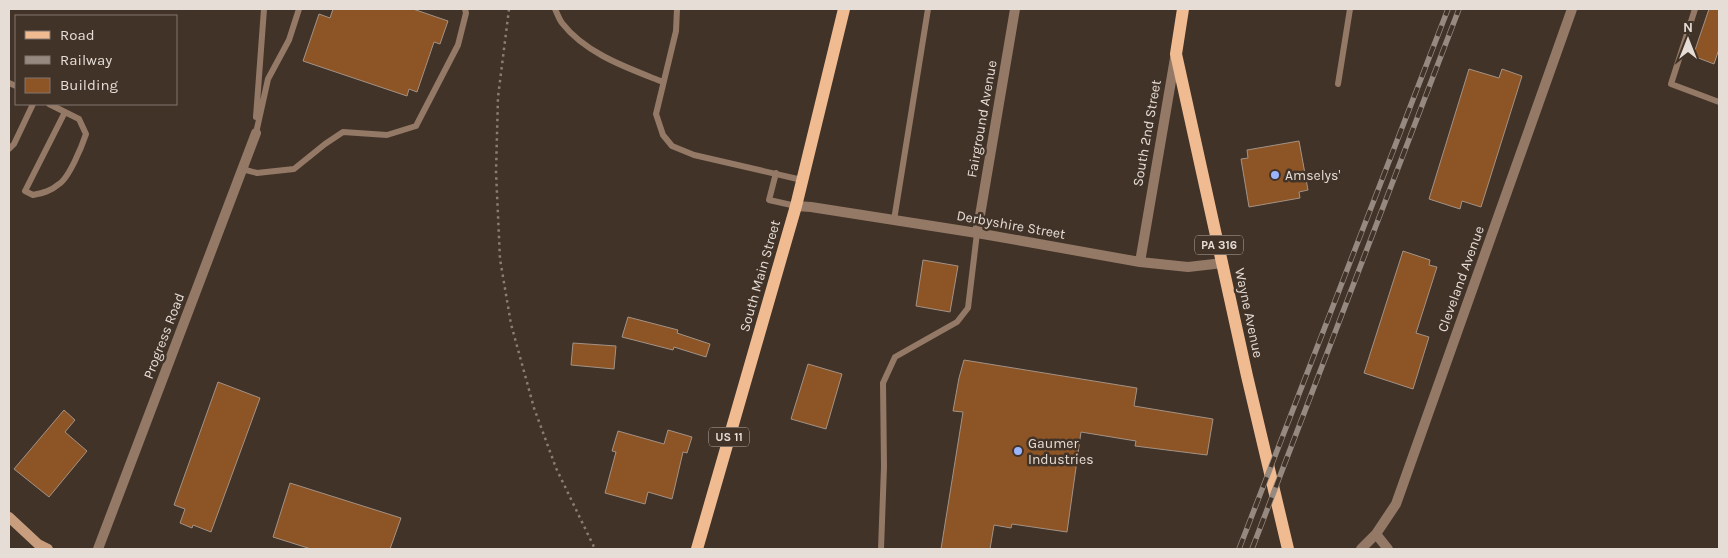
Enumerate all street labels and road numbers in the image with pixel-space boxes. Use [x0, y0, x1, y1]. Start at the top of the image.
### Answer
street label: Fairground Avenue [963, 59, 1001, 179]
street label: South 2nd Street [1129, 78, 1165, 188]
street label: Derbyshire Street [955, 207, 1067, 243]
street label: South Main Street [736, 218, 784, 334]
street label: Cleveland Avenue [1434, 224, 1488, 334]
road number: PA 316 [1195, 236, 1243, 254]
street label: Wayne Avenue [1231, 267, 1267, 359]
street label: Progress Road [140, 291, 188, 381]
road number: US 11 [709, 428, 749, 447]

